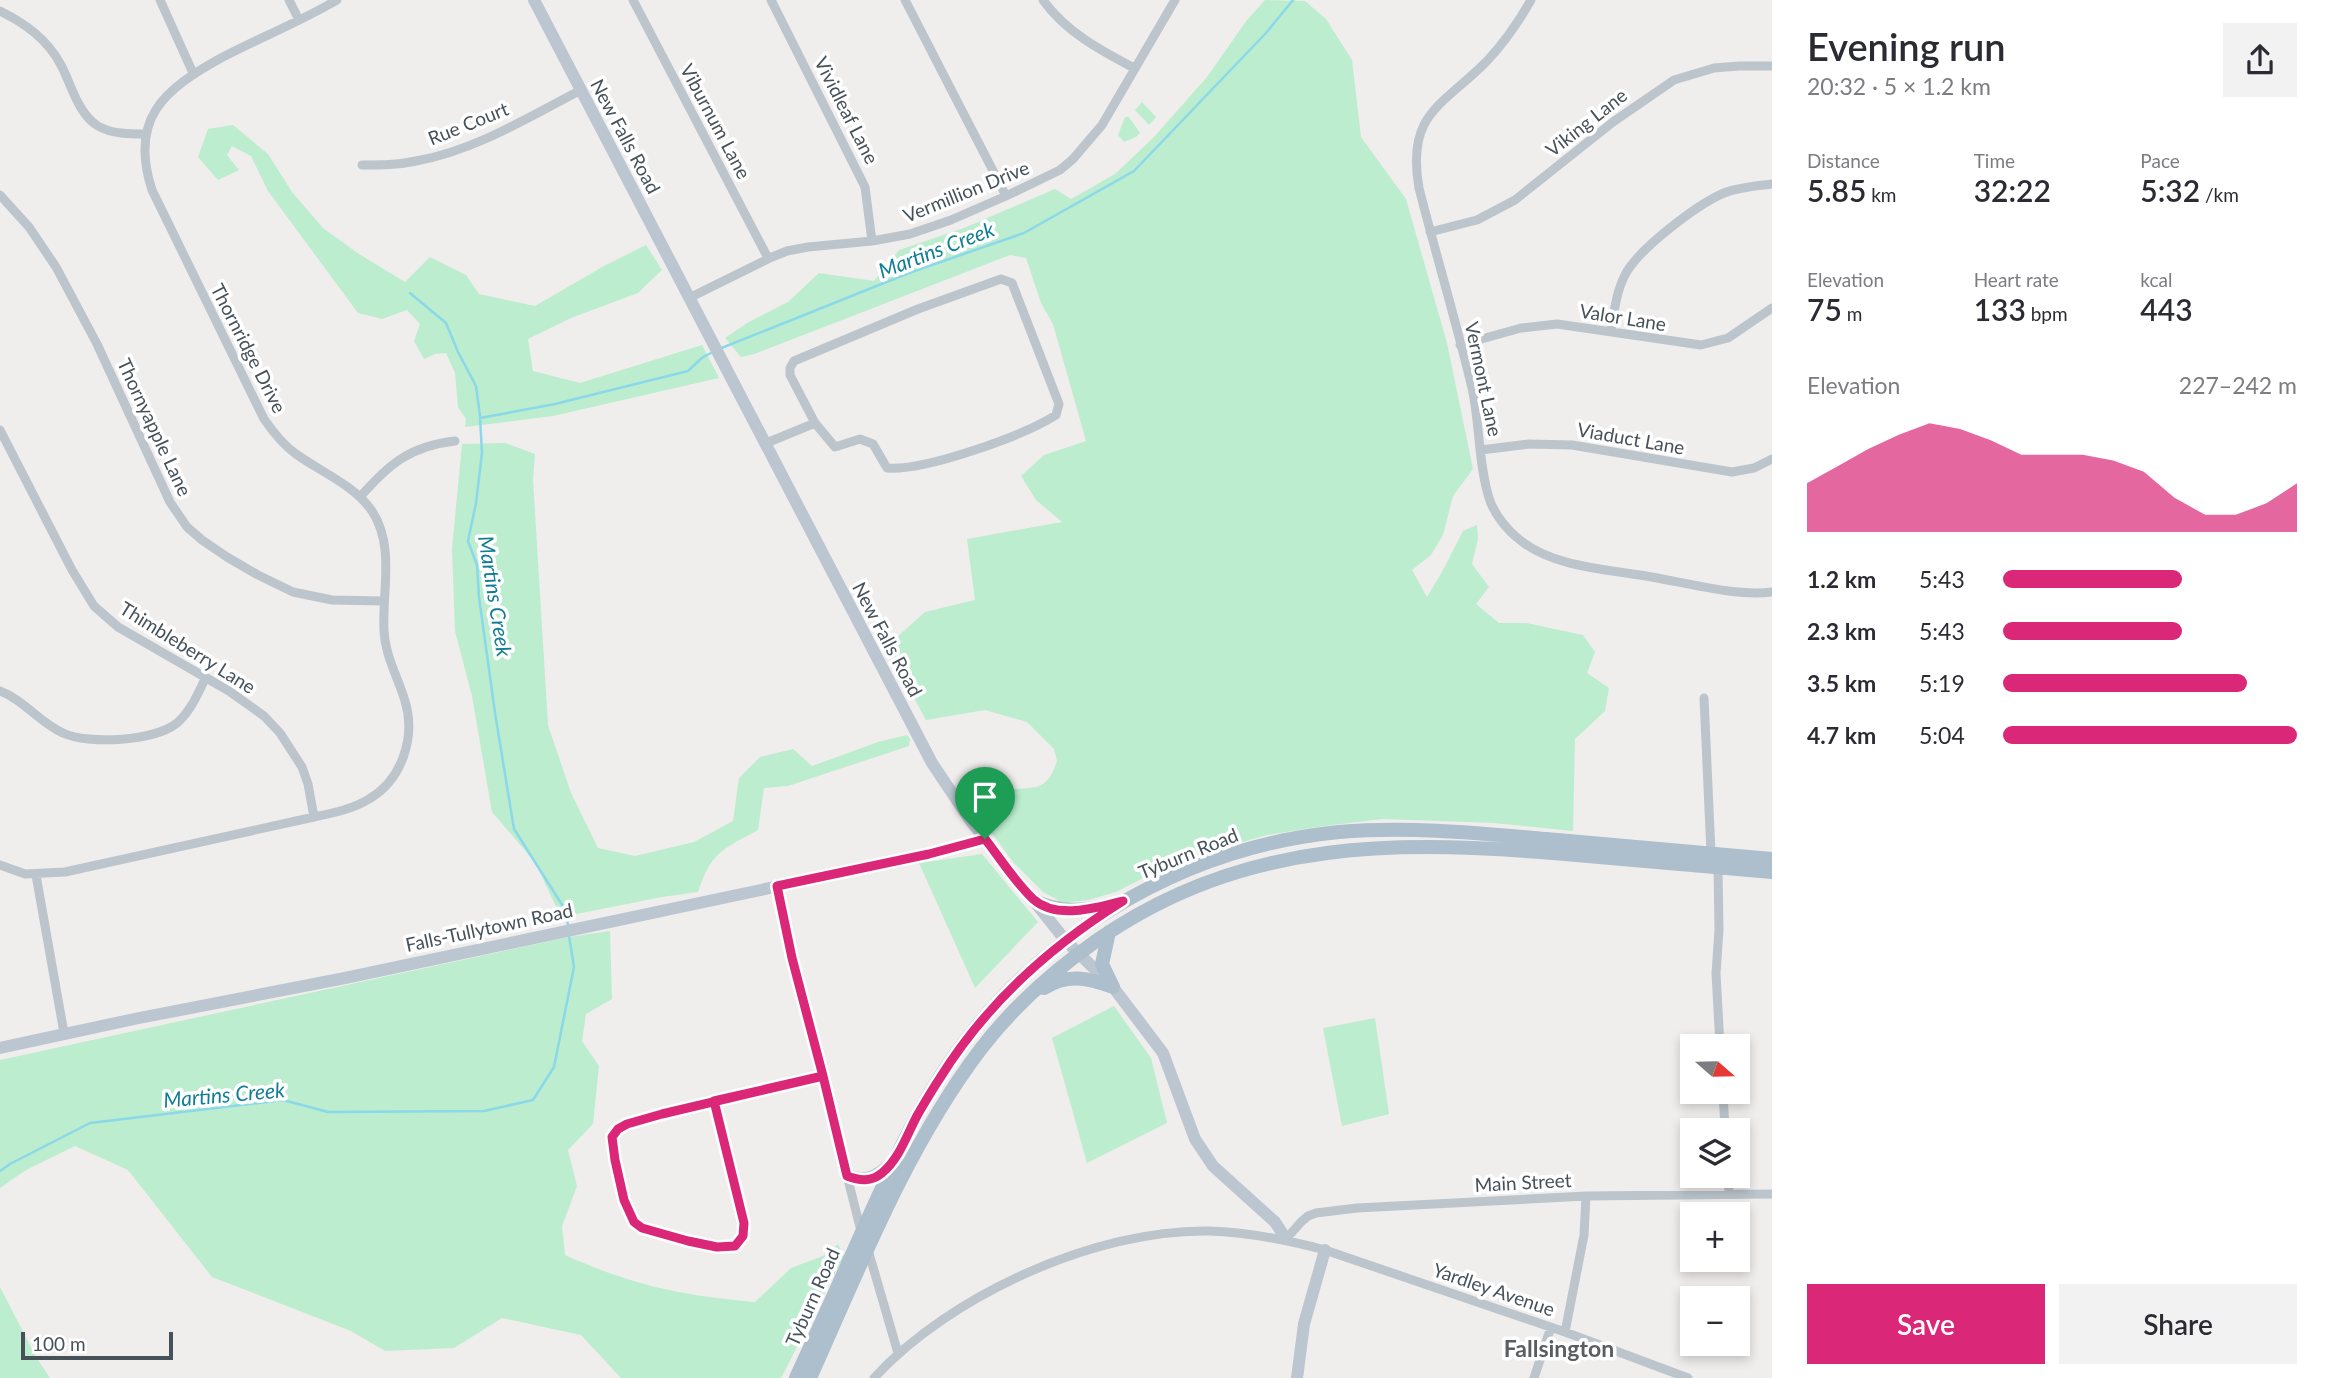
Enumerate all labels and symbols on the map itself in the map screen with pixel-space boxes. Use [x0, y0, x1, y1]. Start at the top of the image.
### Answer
street label: Vividleaf Lane [810, 53, 884, 167]
street label: Viburnum Lane [676, 59, 756, 183]
street label: New Falls Road [586, 75, 666, 197]
street label: Viking Lane [1541, 83, 1631, 161]
street label: Rue Court [424, 96, 512, 150]
street label: Vermillion Drive [900, 155, 1032, 227]
water label: Martins Creek [875, 215, 998, 283]
street label: Thornridge Drive [207, 280, 291, 416]
street label: Valor Lane [1578, 299, 1668, 335]
street label: Vermont Lane [1461, 320, 1507, 438]
street label: Thornyapple Lane [113, 354, 197, 500]
street label: Viaduct Lane [1575, 417, 1687, 459]
water label: Martins Creek [474, 534, 518, 659]
street label: New Falls Road [848, 578, 928, 700]
street label: Thimbleberry Lane [116, 596, 260, 698]
pin [955, 767, 1015, 839]
street label: Tyburn Road [1135, 823, 1241, 883]
street label: Falls-Tullytown Road [403, 898, 575, 956]
north arrow [1680, 1034, 1750, 1104]
water label: Martins Creek [162, 1076, 287, 1112]
street label: Main Street [1474, 1168, 1572, 1196]
street label: Tyburn Road [780, 1244, 844, 1350]
street label: Yardley Avenue [1430, 1257, 1558, 1321]
scale bar [21, 1329, 173, 1361]
district label: Fallsington [1504, 1334, 1614, 1362]

